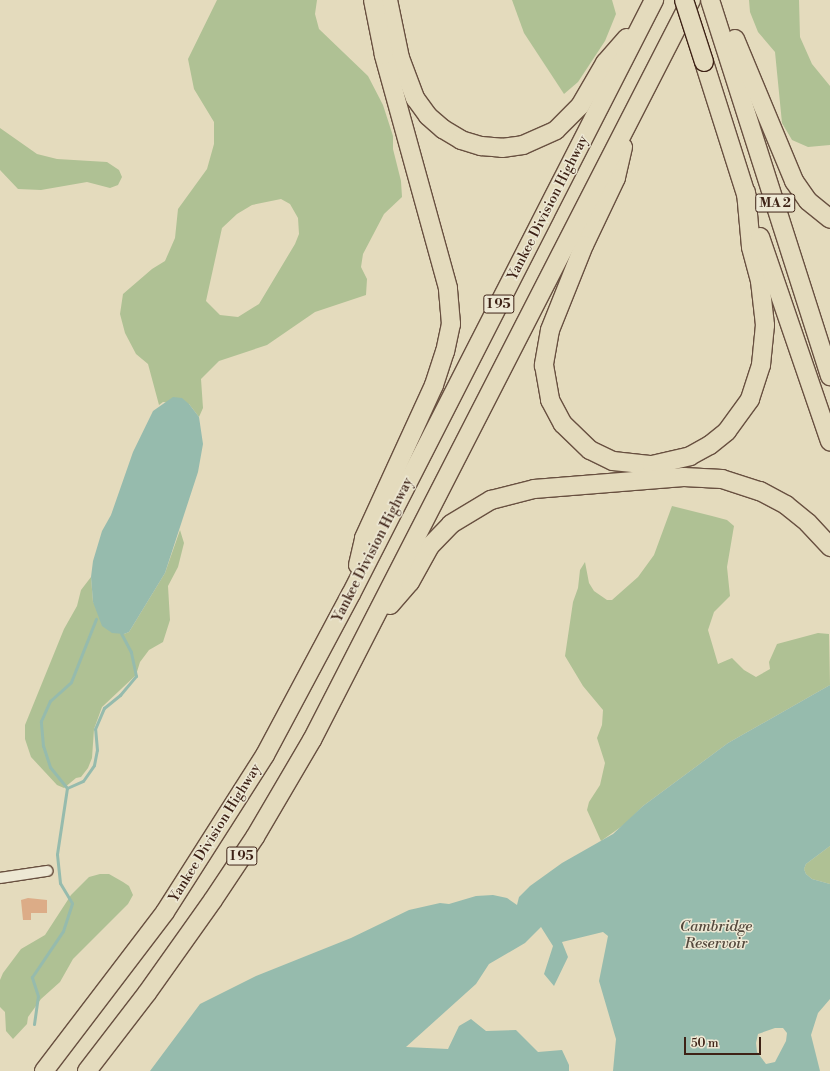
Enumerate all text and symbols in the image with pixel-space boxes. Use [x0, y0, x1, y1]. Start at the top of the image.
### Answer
street label: Yankee Division Highway [504, 133, 592, 283]
road number: MA 2 [755, 192, 795, 214]
road number: I 95 [483, 293, 515, 315]
street label: Yankee Division Highway [329, 475, 417, 625]
street label: Yankee Division Highway [166, 761, 264, 905]
road number: I 95 [226, 845, 258, 867]
water label: Cambridge Reservoir [680, 917, 752, 952]
scale bar [686, 1029, 763, 1055]
text: 50 m [691, 1036, 719, 1051]

